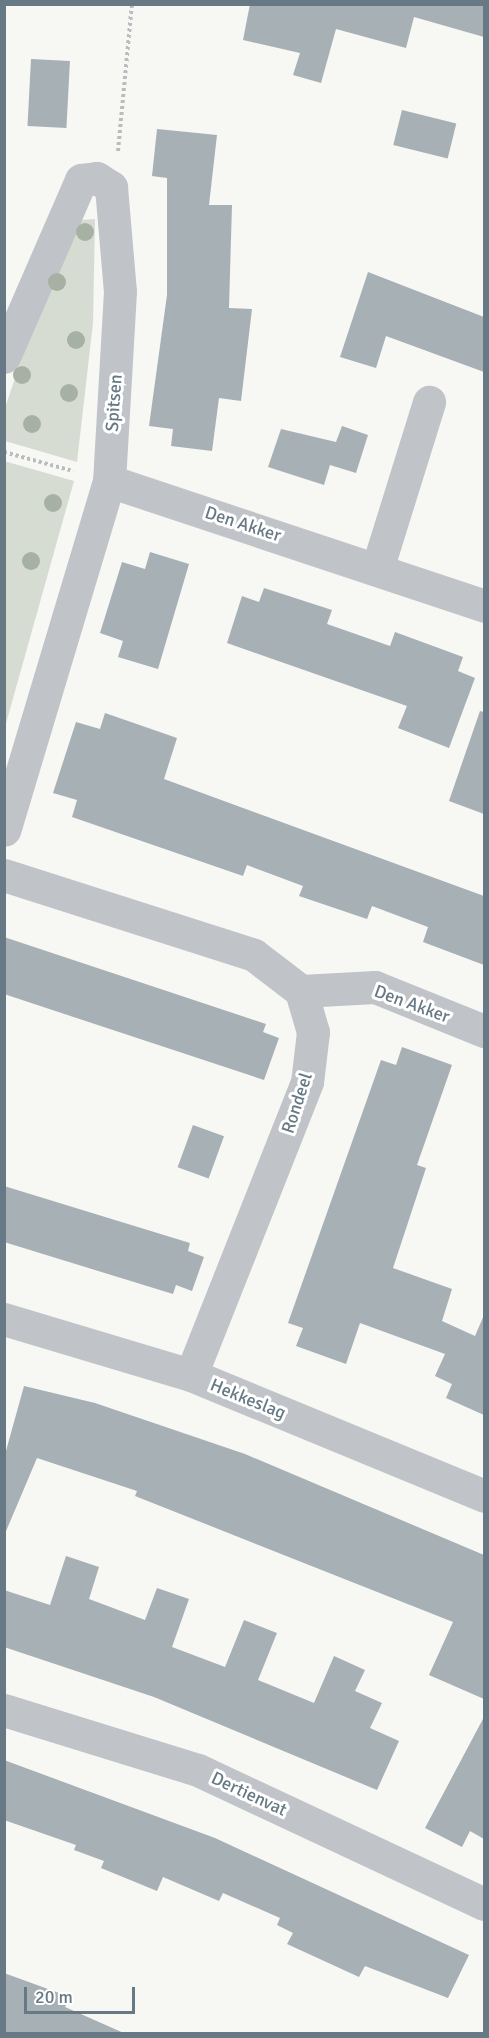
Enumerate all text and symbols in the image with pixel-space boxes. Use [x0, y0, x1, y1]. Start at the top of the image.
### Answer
street label: Spitsen [101, 374, 127, 432]
street label: Den Akker [202, 502, 284, 546]
street label: Den Akker [371, 980, 453, 1028]
street label: Rondeel [277, 1070, 317, 1136]
street label: Hekkeslag [207, 1374, 289, 1424]
street label: Dertienvat [208, 1767, 290, 1821]
scale bar [27, 1975, 138, 2013]
text: 20 m [35, 1986, 73, 2008]

